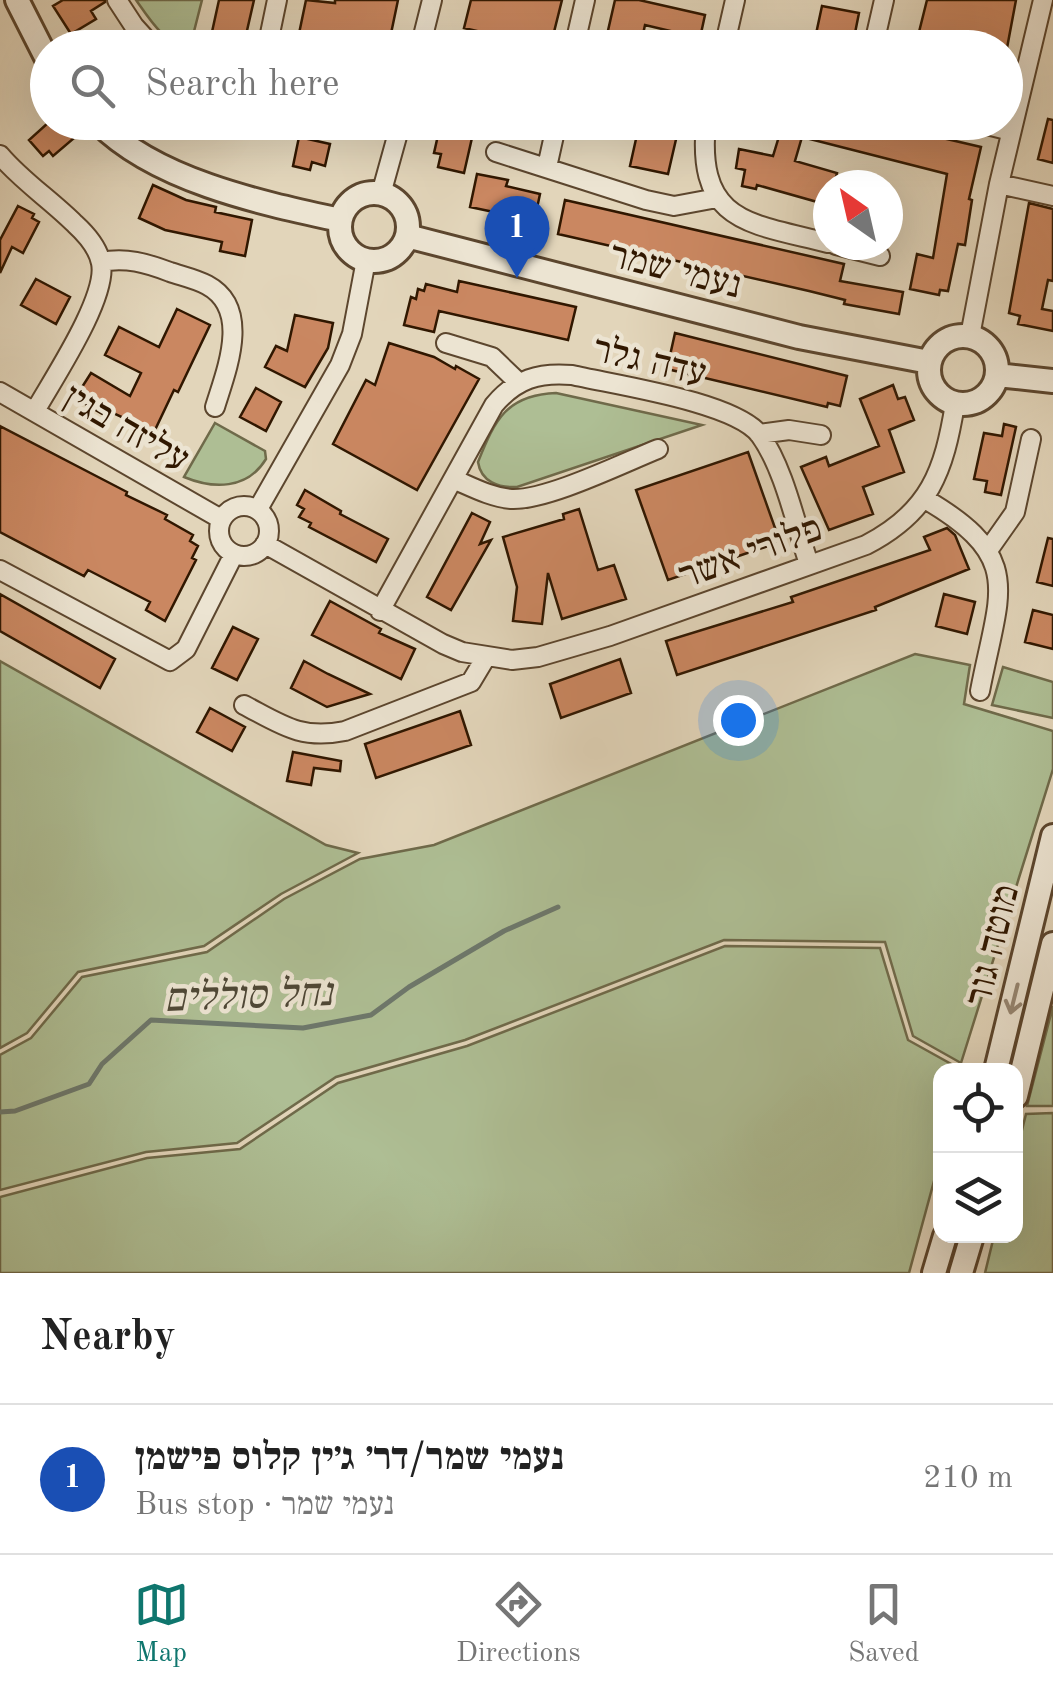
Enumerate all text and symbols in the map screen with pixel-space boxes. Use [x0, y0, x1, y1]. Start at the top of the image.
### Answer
search box [30, 30, 1023, 140]
icon: search [65, 58, 120, 113]
text: Search here [145, 66, 340, 104]
north arrow [813, 170, 903, 260]
pin: 1 [484, 196, 550, 278]
street label: נעמי שמר [606, 237, 745, 307]
street label: עדה גלר [589, 330, 710, 394]
street label: עליזה בגין [57, 377, 195, 480]
street label: פלורי אשר [674, 509, 827, 597]
your location [713, 695, 764, 746]
street label: מוטה גור [961, 881, 1027, 1010]
water label: נחל סוללים [163, 973, 336, 1021]
one-way arrow [1003, 983, 1022, 1014]
map controls [933, 1063, 1023, 1243]
button: locate [933, 1063, 1023, 1153]
button: layers [933, 1153, 1023, 1243]
text: Nearby [40, 1317, 176, 1359]
text: נעמי שמר/דר׳ ג׳ין קלוס פישמן [135, 1440, 564, 1478]
text: 1 [63, 1463, 82, 1495]
text: 210 m [923, 1463, 1013, 1495]
text: Bus stop · נעמי שמר [135, 1490, 394, 1522]
tab: Map [134, 1577, 189, 1672]
tab: Directions [456, 1577, 581, 1672]
tab: Saved [848, 1577, 919, 1672]

